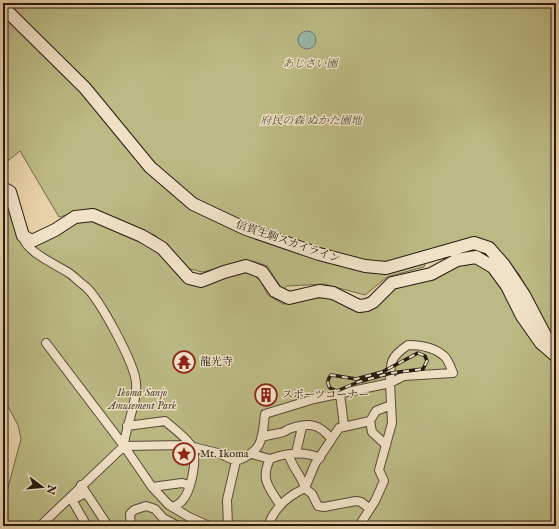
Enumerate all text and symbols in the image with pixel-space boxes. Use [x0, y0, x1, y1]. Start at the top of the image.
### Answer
park label: あじさい園 [283, 57, 339, 71]
park label: 府民の森 ぬかた園地 [260, 114, 363, 128]
street label: 信貴生駒スカイライン [234, 218, 342, 266]
temple icon: 龍光寺 [171, 349, 197, 375]
place label: 龍光寺 [200, 355, 233, 369]
building icon: スポーツコーナー [253, 382, 279, 408]
park label: Ikoma Sanjo Amusement Park [107, 386, 177, 413]
place label: スポーツコーナー [282, 388, 369, 402]
place icon: Mt. Ikoma [171, 441, 197, 467]
place label: Mt. Ikoma [200, 447, 249, 461]
north arrow [22, 467, 62, 507]
text: N [42, 482, 59, 496]

